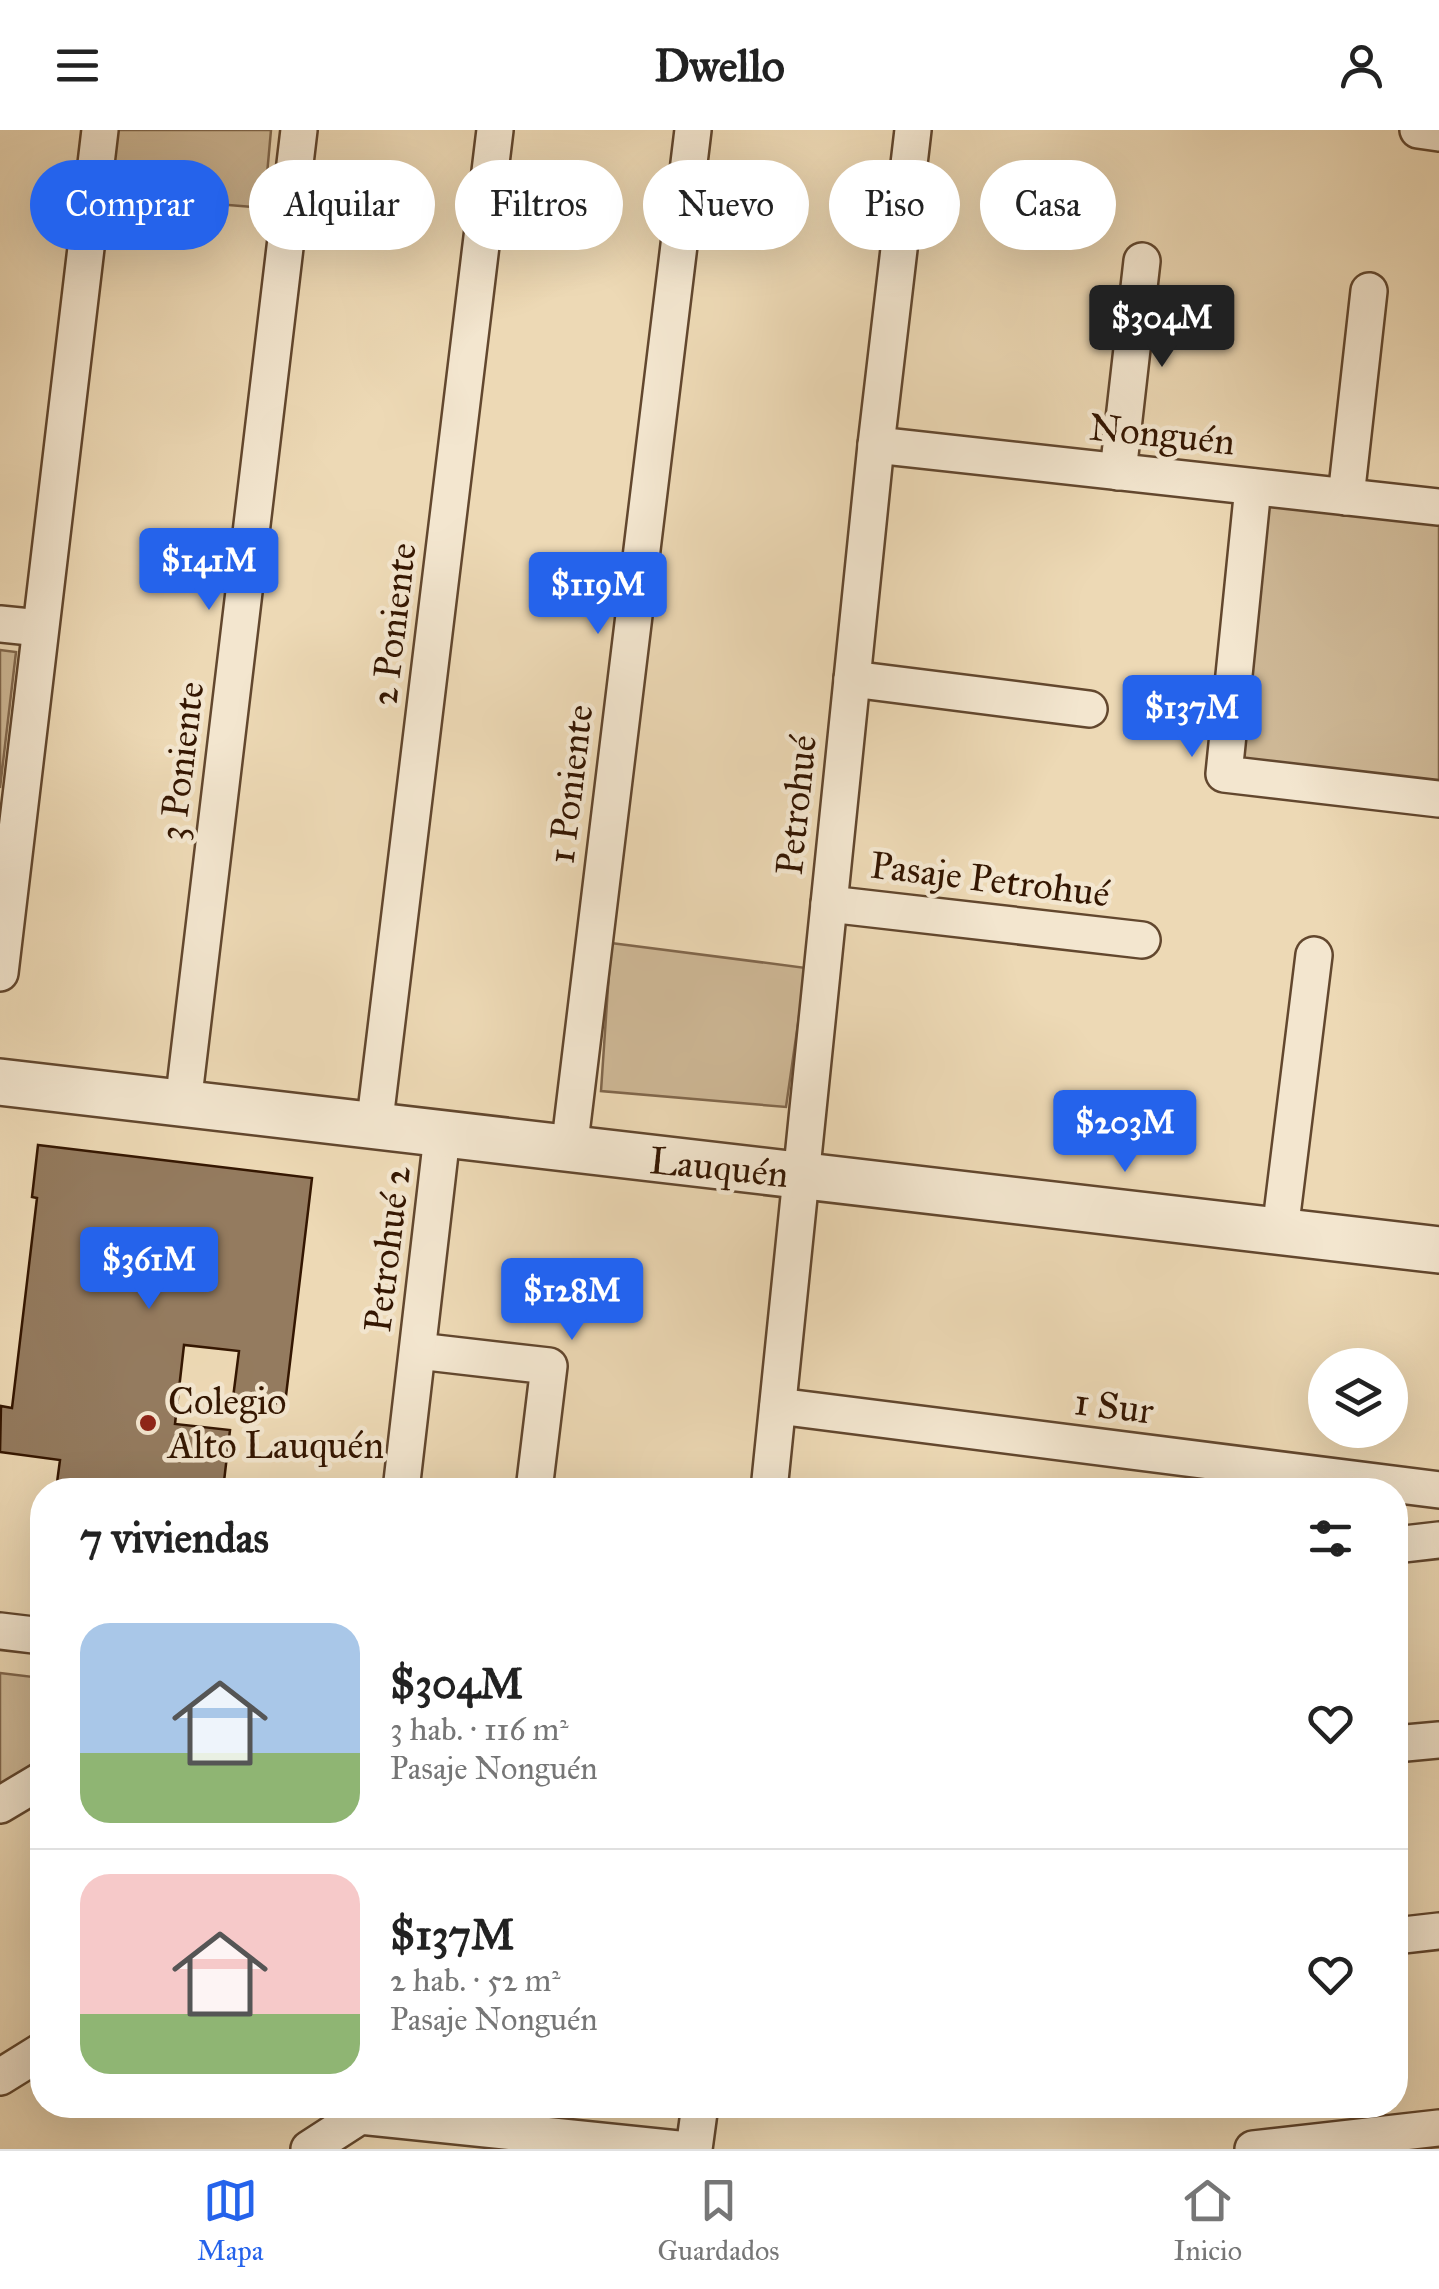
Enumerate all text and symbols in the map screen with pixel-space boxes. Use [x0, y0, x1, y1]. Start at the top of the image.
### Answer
icon: menu [50, 38, 105, 93]
text: Dwello [654, 38, 785, 93]
icon: person [1334, 38, 1389, 93]
chip: Comprar [30, 160, 229, 250]
chip: Alquilar [249, 160, 435, 250]
chip: Filtros [455, 160, 623, 250]
chip: Nuevo [643, 160, 809, 250]
chip: Piso [829, 160, 960, 250]
chip: Casa [980, 160, 1116, 250]
pin: $304M [1092, 285, 1232, 370]
text: $304M [1111, 298, 1213, 337]
street label: Nonguén [1087, 403, 1237, 465]
pin: $141M [139, 528, 279, 613]
street label: 2 Poniente [360, 540, 426, 708]
text: $141M [161, 541, 257, 580]
pin: $119M [528, 552, 668, 637]
text: $119M [551, 565, 645, 604]
pin: $137M [1122, 675, 1262, 760]
street label: 3 Poniente [148, 679, 214, 843]
text: $137M [1145, 688, 1239, 727]
street label: 1 Poniente [537, 702, 603, 866]
street label: Petrohué [766, 733, 826, 877]
street label: Pasaje Petrohué [868, 842, 1112, 917]
pin: $203M [1055, 1090, 1195, 1175]
text: $203M [1075, 1103, 1175, 1142]
street label: Lauquén [647, 1137, 791, 1197]
street label: Petrohué 2 [354, 1163, 420, 1335]
pin: $361M [79, 1227, 219, 1312]
text: $361M [102, 1240, 196, 1279]
pin: $128M [502, 1258, 642, 1343]
text: $128M [523, 1271, 621, 1310]
map controls [1308, 1348, 1408, 1448]
button: layers [1308, 1348, 1408, 1448]
place label: Colegio Alto Lauquén [166, 1378, 384, 1468]
street label: 1 Sur [1072, 1378, 1157, 1434]
marker: Colegio Alto Lauquén [137, 1412, 159, 1434]
icon: filters [1303, 1511, 1358, 1566]
text: 7 viviendas [80, 1512, 269, 1564]
text: $304M [390, 1658, 523, 1710]
icon: home [160, 1663, 280, 1783]
icon: heart [1303, 1696, 1358, 1751]
text: 3 hab. · 116 m² [390, 1710, 569, 1749]
text: Pasaje Nonguén [390, 1749, 598, 1788]
text: $137M [390, 1909, 514, 1961]
icon: home [160, 1914, 280, 2034]
icon: heart [1303, 1947, 1358, 2002]
text: 2 hab. · 52 m² [390, 1961, 561, 2000]
text: Pasaje Nonguén [390, 2000, 598, 2039]
tab: Mapa [197, 2173, 264, 2268]
tab: Guardados [658, 2173, 780, 2268]
tab: Inicio [1174, 2173, 1242, 2268]

